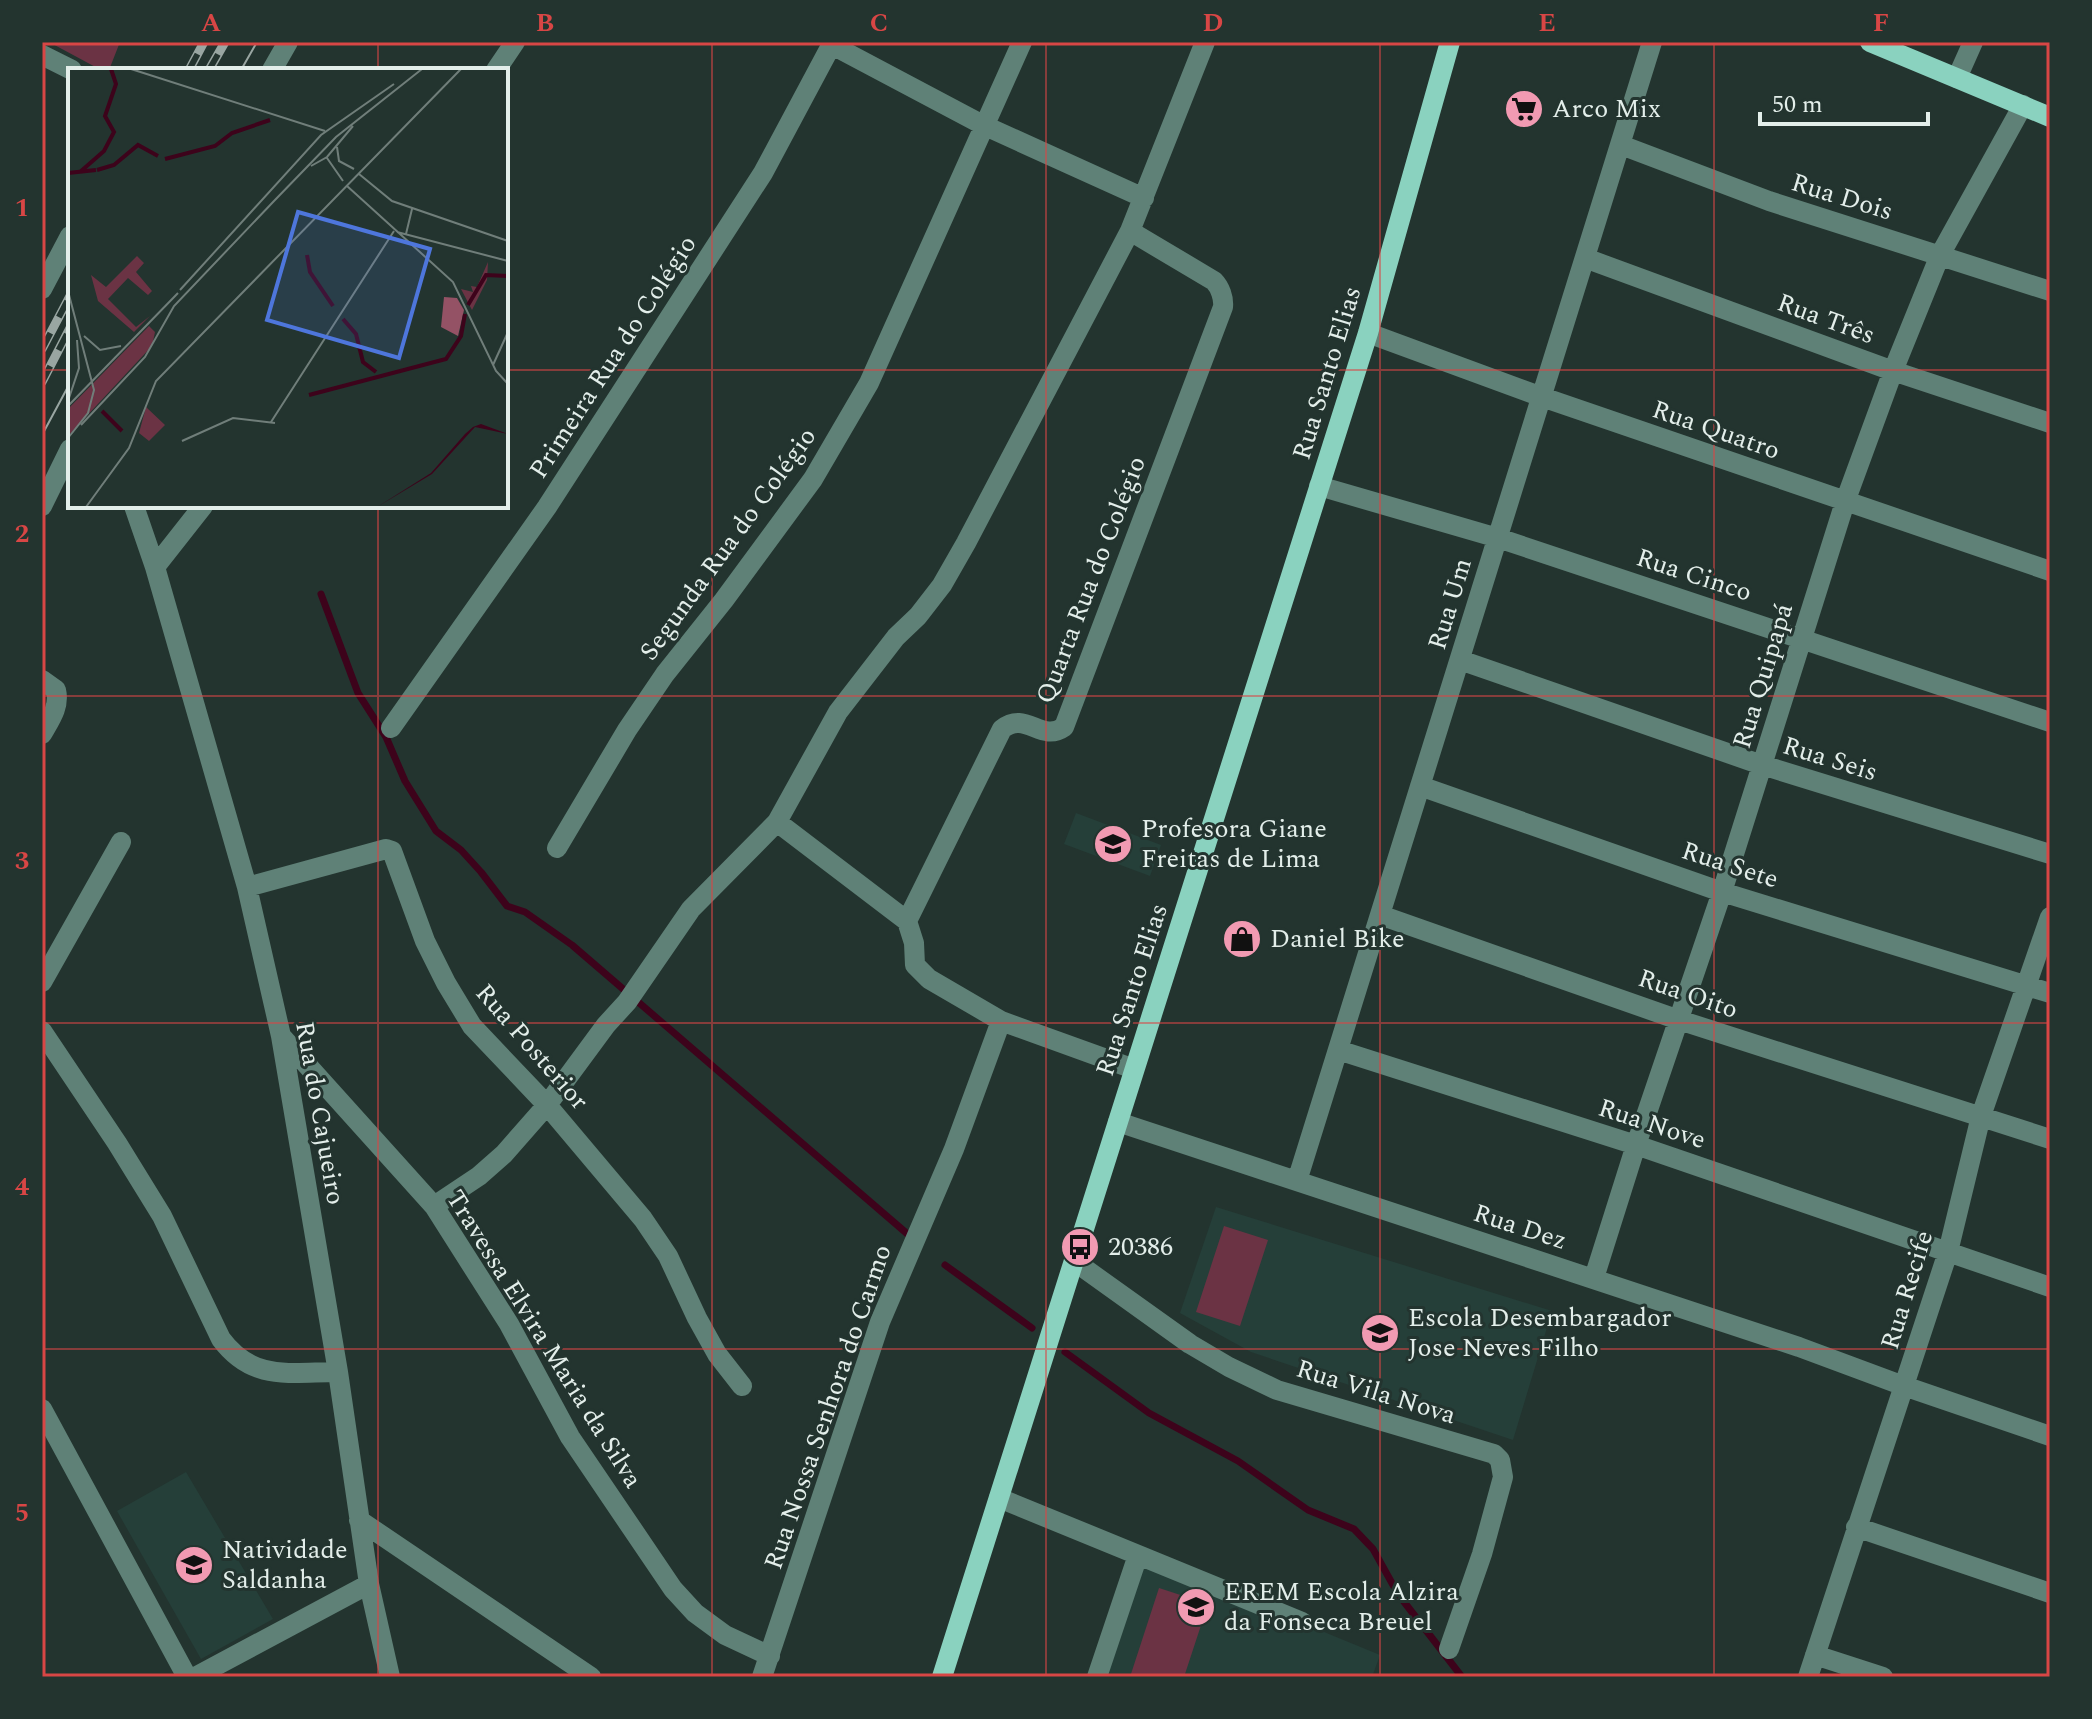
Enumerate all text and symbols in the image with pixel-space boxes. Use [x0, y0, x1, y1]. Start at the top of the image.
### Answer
text: A [201, 3, 221, 43]
text: B [536, 3, 554, 43]
text: C [870, 3, 888, 43]
text: D [1203, 3, 1223, 43]
text: E [1538, 3, 1556, 43]
text: F [1873, 3, 1889, 43]
inset map [68, 68, 508, 508]
scale bar [1760, 76, 1928, 126]
text: 50 m [1772, 87, 1823, 123]
supermarket icon: Arco Mix [1503, 88, 1545, 130]
place label: Arco Mix [1552, 89, 1661, 129]
street label: Rua Dois [1786, 163, 1898, 231]
text: 1 [15, 188, 29, 228]
street label: Primeira Rua do Colégio [519, 227, 707, 487]
street label: Rua Santo Elias [1282, 281, 1372, 465]
street label: Rua Três [1771, 283, 1881, 355]
street label: Rua Quatro [1647, 389, 1785, 471]
street label: Segunda Rua do Colégio [629, 419, 827, 669]
street label: Quarta Rua do Colégio [1025, 450, 1157, 710]
text: 2 [15, 514, 29, 554]
street label: Rua Cinco [1631, 537, 1757, 613]
street label: Rua Um [1417, 553, 1483, 655]
street label: Rua Quipapá [1722, 598, 1804, 754]
street label: Rua Seis [1778, 726, 1882, 792]
place label: Profesora Giane Freitas de Lima [1141, 809, 1327, 879]
school or university icon: Profesora Giane Freitas de Lima [1092, 823, 1134, 865]
street label: Rua Sete [1676, 831, 1784, 899]
text: 3 [15, 841, 29, 881]
street label: Rua Santo Elias [1085, 898, 1179, 1082]
shop icon: Daniel Bike [1221, 918, 1263, 960]
place label: Daniel Bike [1270, 919, 1405, 959]
street label: Rua Oito [1633, 958, 1743, 1030]
street label: Rua Posterior [466, 975, 598, 1119]
street label: Rua do Cajueiro [284, 1018, 356, 1208]
street label: Rua Nove [1593, 1088, 1711, 1160]
text: 4 [15, 1167, 30, 1207]
street label: Travessa Elvira Maria da Silva [436, 1182, 653, 1496]
street label: Rua Dez [1468, 1193, 1572, 1261]
street label: Rua Recife [1870, 1225, 1944, 1355]
bus stop icon: 20386 [1059, 1226, 1101, 1268]
place label: 20386 [1108, 1227, 1173, 1267]
street label: Rua Nossa Senhora do Carmo [753, 1239, 903, 1575]
place label: Escola Desembargador Jose Neves Filho [1408, 1298, 1671, 1368]
school or university icon: Escola Desembargador Jose Neves Filho [1359, 1312, 1401, 1354]
street label: Rua Vila Nova [1291, 1349, 1461, 1435]
text: 5 [15, 1493, 29, 1533]
place label: Natividade Saldanha [222, 1530, 348, 1600]
school or university icon: Natividade Saldanha [173, 1544, 215, 1586]
place label: EREM Escola Alzira da Fonseca Breuel [1224, 1572, 1459, 1642]
school or university icon: EREM Escola Alzira da Fonseca Breuel [1175, 1586, 1217, 1628]

